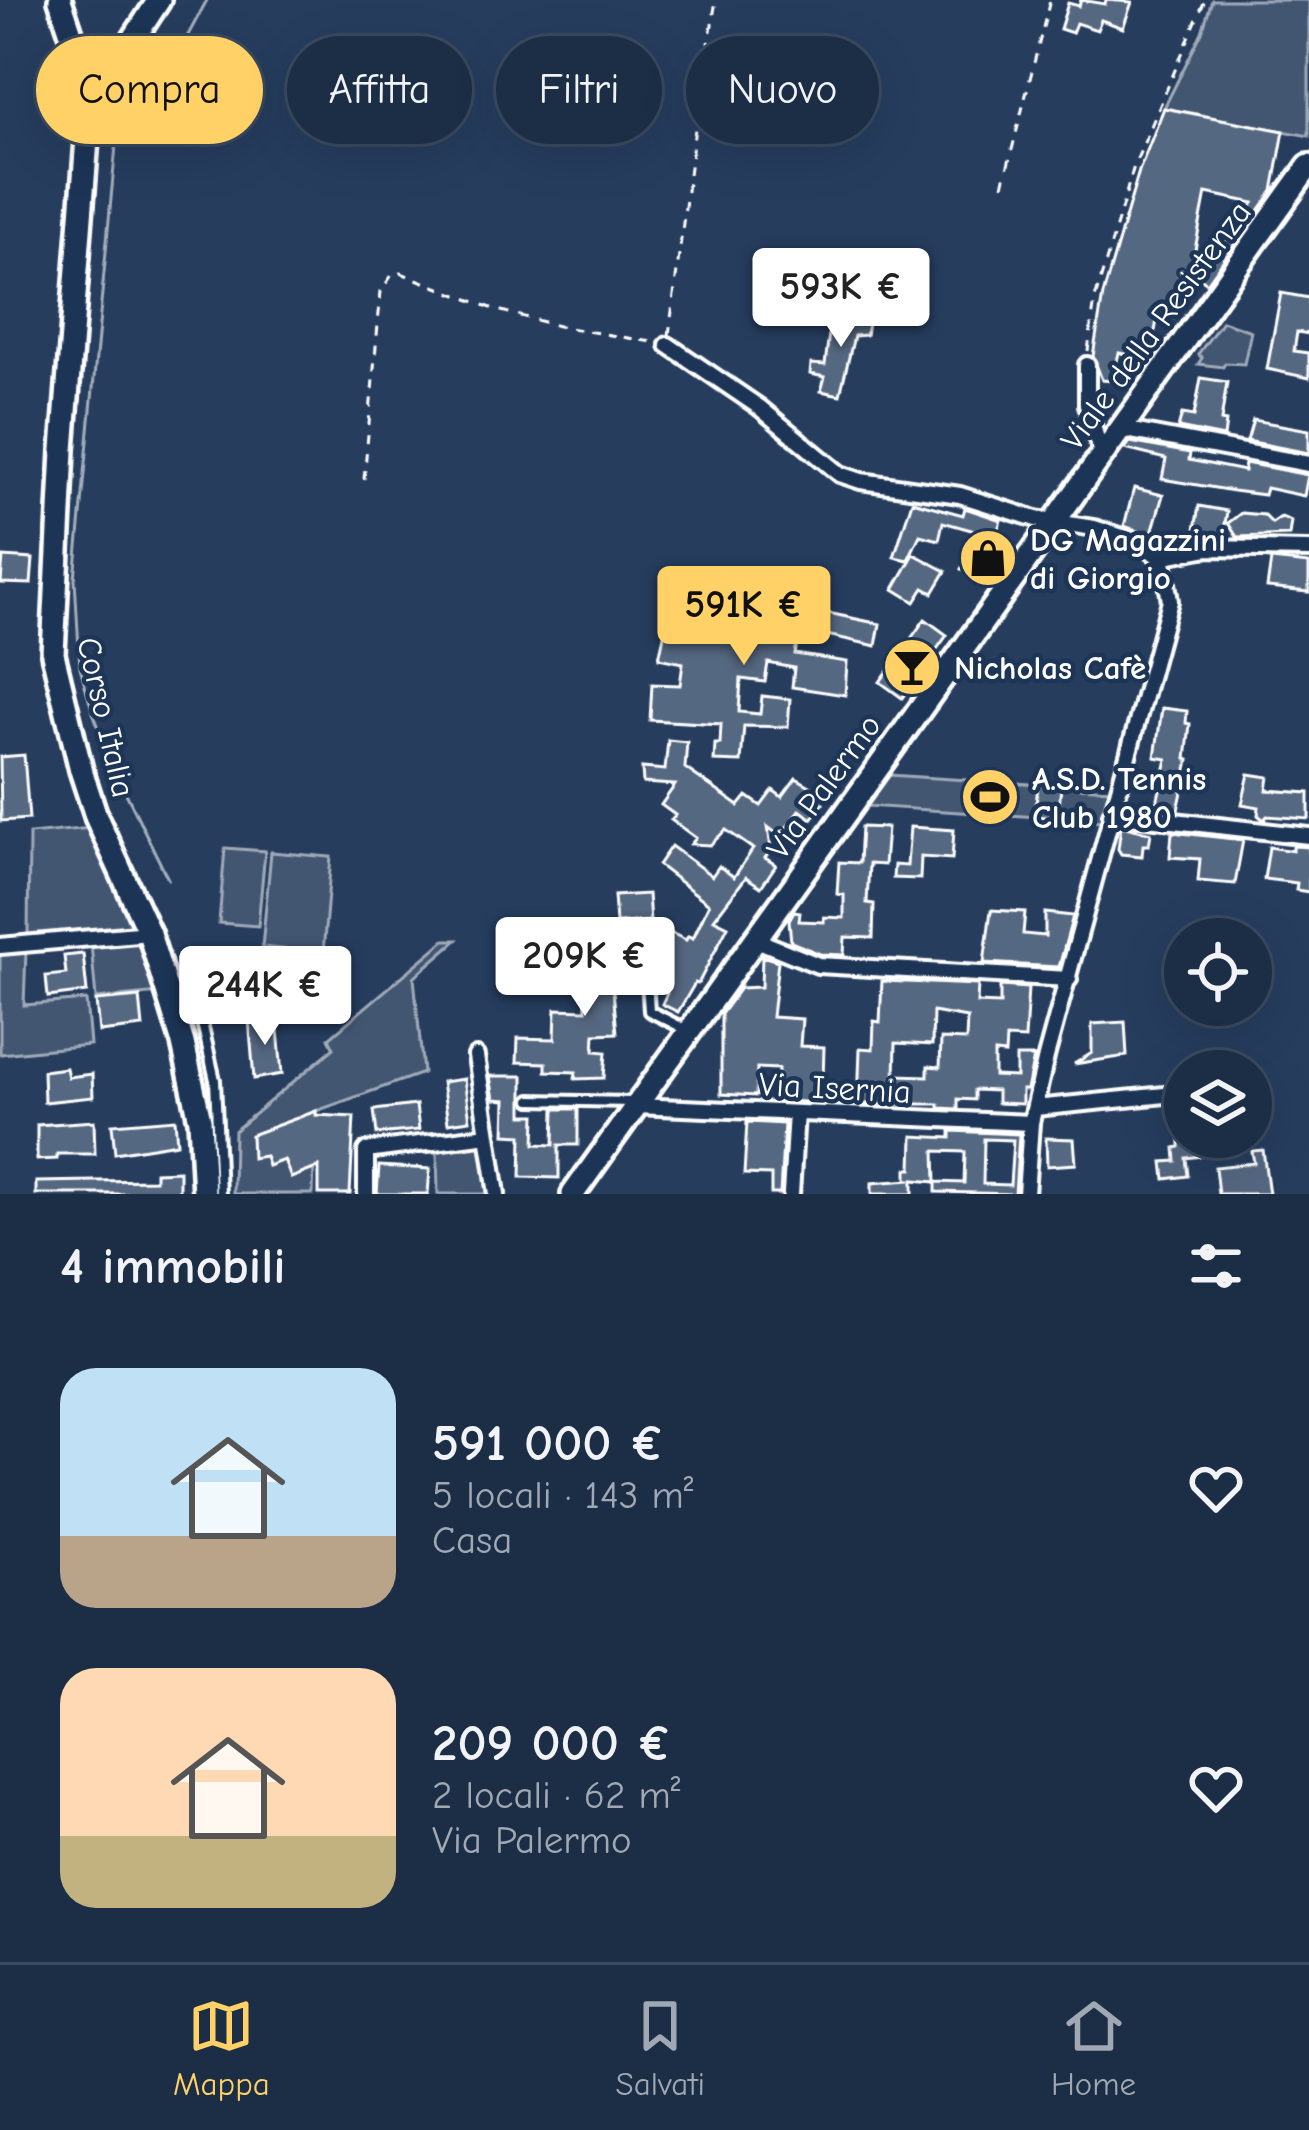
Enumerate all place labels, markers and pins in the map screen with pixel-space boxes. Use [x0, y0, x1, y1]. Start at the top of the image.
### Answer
pin: 593K € [743, 248, 939, 350]
place label: DG Magazzini di Giorgio [1030, 521, 1226, 597]
shop icon: DG Magazzini di Giorgio [957, 527, 1019, 589]
pin: 591K € [646, 566, 842, 668]
bar icon: Nicholas Cafè [881, 636, 943, 698]
place label: Nicholas Cafè [954, 649, 1146, 687]
place label: A.S.D. Tennis Club 1980 [1032, 760, 1206, 836]
sports icon: A.S.D. Tennis Club 1980 [959, 766, 1021, 828]
pin: 209K € [487, 917, 683, 1019]
pin: 244K € [167, 946, 363, 1048]

